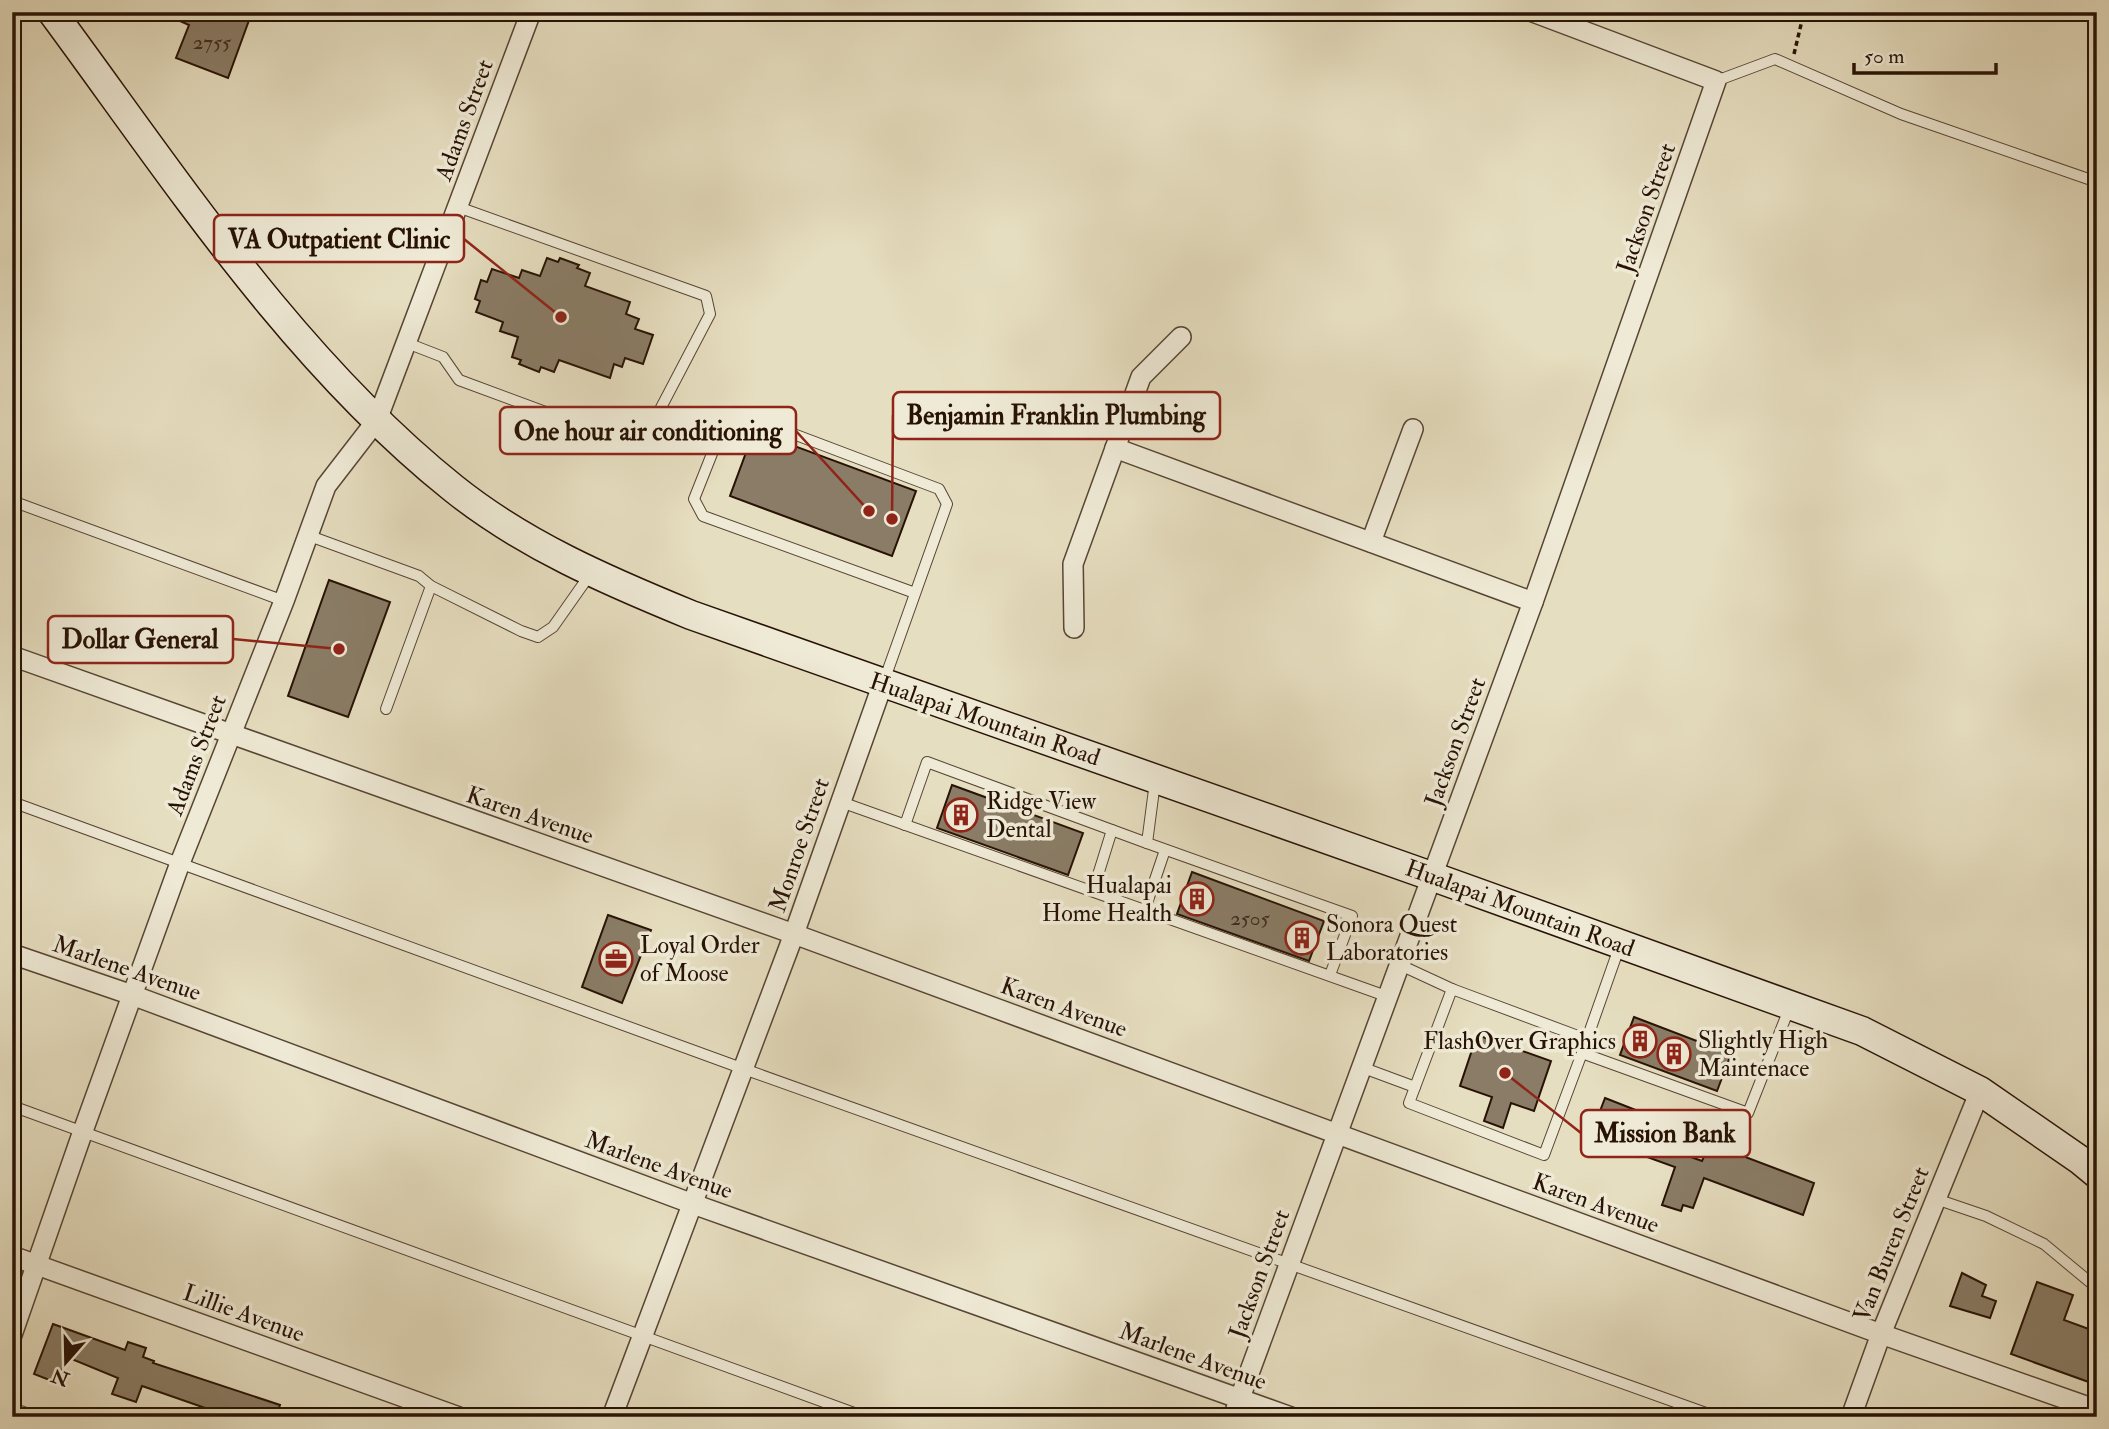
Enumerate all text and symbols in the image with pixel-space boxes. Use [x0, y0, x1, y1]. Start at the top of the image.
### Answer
house number: 2755 [193, 29, 232, 56]
scale bar [1854, 32, 1995, 76]
text: 50 m [1864, 43, 1905, 70]
street label: Adams Street [428, 55, 501, 186]
street label: Jackson Street [1610, 139, 1683, 278]
callout: VA Outpatient Clinic [214, 215, 464, 262]
text: VA Outpatient Clinic [227, 224, 451, 257]
callout: Benjamin Franklin Plumbing [893, 392, 1220, 439]
text: Benjamin Franklin Plumbing [906, 400, 1207, 433]
callout: One hour air conditioning [500, 407, 796, 454]
text: One hour air conditioning [514, 416, 783, 449]
callout: Dollar General [48, 616, 233, 663]
text: Dollar General [62, 624, 219, 656]
street label: Hualapai Mountain Road [865, 665, 1104, 774]
street label: Jackson Street [1417, 673, 1493, 812]
street label: Adams Street [159, 690, 234, 821]
street label: Monroe Street [762, 774, 837, 916]
street label: Karen Avenue [462, 779, 598, 852]
place label: Ridge View Dental [986, 786, 1097, 845]
building icon: Ridge View Dental [942, 796, 980, 834]
street label: Hualapai Mountain Road [1401, 853, 1639, 964]
place label: Hualapai Home Health [1042, 870, 1172, 929]
building icon: Hualapai Home Health [1178, 880, 1216, 918]
house number: 2505 [1230, 905, 1271, 932]
place label: Sonora Quest Laboratories [1326, 909, 1458, 968]
building icon: Sonora Quest Laboratories [1283, 919, 1321, 957]
street label: Marlene Avenue [49, 929, 205, 1008]
place label: Loyal Order of Moose [640, 930, 760, 989]
office icon: Loyal Order of Moose [597, 940, 635, 978]
street label: Karen Avenue [996, 970, 1131, 1045]
building icon: FlashOver Graphics [1621, 1022, 1659, 1060]
place label: Slightly High Maintenace [1698, 1025, 1828, 1084]
place label: FlashOver Graphics [1423, 1026, 1616, 1057]
building icon: Slightly High Maintenace [1655, 1035, 1693, 1073]
callout: Mission Bank [1581, 1110, 1750, 1157]
text: Mission Bank [1593, 1118, 1736, 1150]
street label: Marlene Avenue [581, 1124, 737, 1207]
street label: Van Buren Street [1846, 1162, 1937, 1326]
street label: Karen Avenue [1528, 1166, 1663, 1241]
street label: Jackson Street [1221, 1205, 1297, 1344]
street label: Lillie Avenue [179, 1277, 309, 1350]
street label: Marlene Avenue [1115, 1315, 1271, 1398]
north arrow [32, 1328, 102, 1398]
text: N [48, 1363, 74, 1392]

